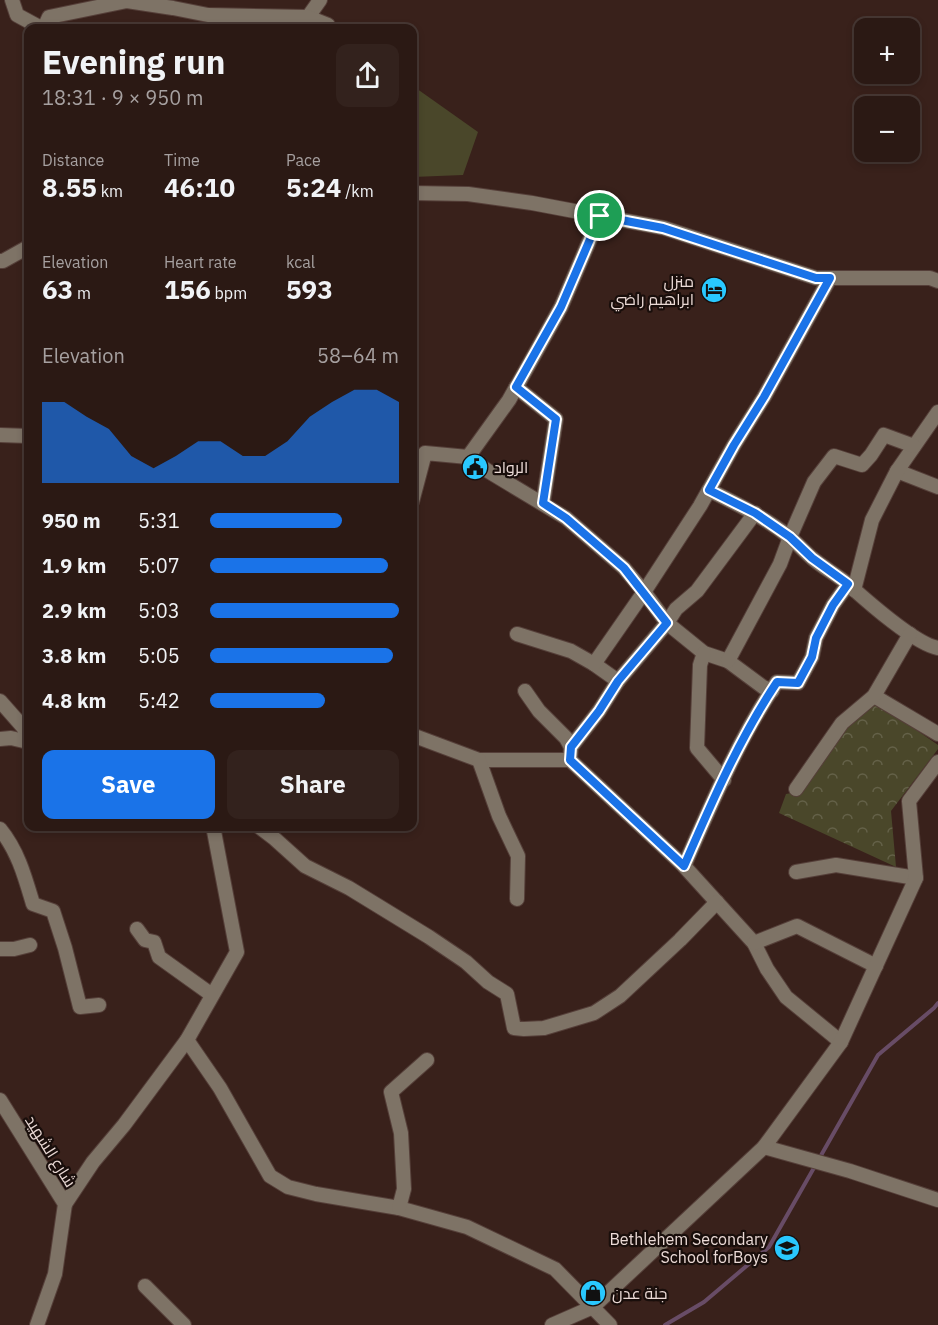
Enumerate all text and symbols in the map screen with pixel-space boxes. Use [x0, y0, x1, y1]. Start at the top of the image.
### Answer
map controls [854, 18, 920, 162]
button: + [854, 18, 920, 84]
text: Evening run [42, 40, 226, 83]
button: share [336, 44, 399, 107]
text: 18:31 · 9 × 950 m [42, 84, 203, 111]
button: − [854, 96, 920, 162]
text: Distance [42, 150, 104, 170]
text: Time [164, 150, 200, 170]
text: Pace [286, 150, 321, 170]
text: 8.55 [42, 170, 97, 204]
text: 46:10 [164, 170, 235, 204]
text: 5:24 [286, 170, 341, 204]
text: km [97, 181, 123, 201]
text: /km [341, 181, 374, 201]
pin [574, 190, 625, 241]
icon: arrive [583, 199, 616, 232]
text: Elevation [42, 252, 108, 272]
text: Heart rate [164, 252, 237, 272]
text: kcal [286, 252, 315, 272]
place label: منزل ابراهيم راضي [611, 271, 694, 312]
text: 63 [42, 272, 73, 306]
text: 156 [164, 272, 211, 306]
text: 593 [286, 272, 333, 306]
hotel icon: منزل ابراهيم راضي [699, 275, 729, 305]
text: m [73, 283, 91, 303]
text: bpm [211, 283, 247, 303]
text: Elevation [42, 342, 125, 369]
text: 58–64 m [317, 342, 399, 369]
public building icon: الرواد [460, 452, 490, 482]
place label: الرواد [494, 457, 528, 477]
text: 950 m [42, 507, 101, 534]
text: 5:31 [138, 507, 180, 534]
text: 1.9 km [42, 552, 106, 579]
text: 5:07 [138, 552, 180, 579]
text: 2.9 km [42, 597, 106, 624]
text: 5:03 [138, 597, 180, 624]
text: 3.8 km [42, 642, 106, 669]
text: 5:05 [138, 642, 180, 669]
text: 4.8 km [42, 687, 106, 714]
text: 5:42 [138, 687, 180, 714]
button: Save [42, 750, 215, 819]
button: Share [227, 750, 399, 819]
street label: شارع الشهيد [19, 1111, 81, 1192]
place label: Bethlehem Secondary School forBoys [609, 1229, 768, 1267]
school or university icon: Bethlehem Secondary School forBoys [772, 1233, 802, 1263]
shop icon: جنة عدن [578, 1278, 608, 1308]
place label: جنة عدن [612, 1283, 667, 1304]

